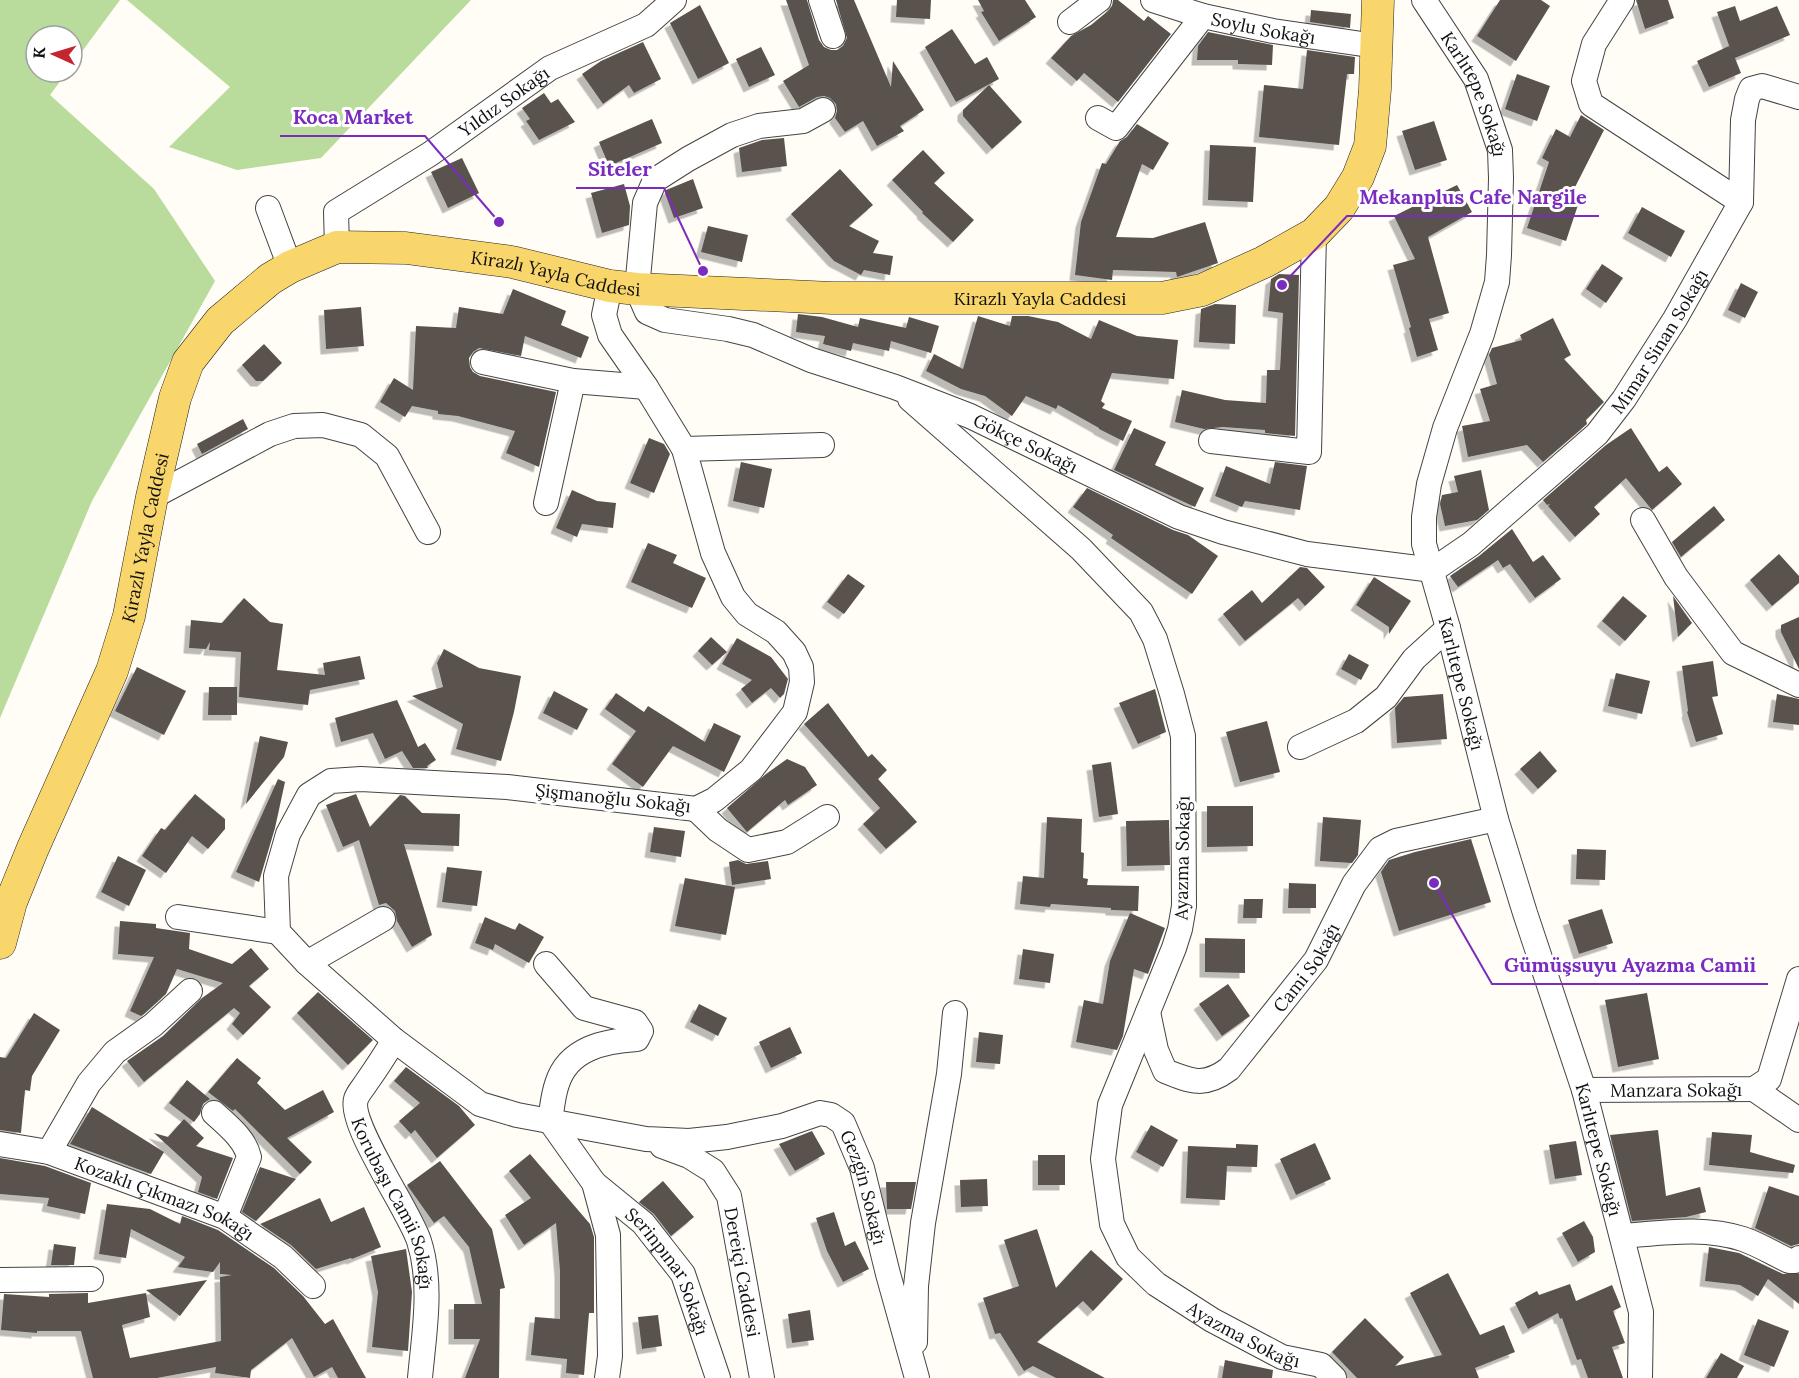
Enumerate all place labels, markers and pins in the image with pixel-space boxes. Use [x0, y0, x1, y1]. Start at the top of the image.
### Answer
callout: Koca Market [280, 98, 425, 136]
callout: Siteler [576, 150, 664, 188]
callout: Mekanplus Cafe Nargile [1347, 178, 1599, 216]
callout: Gümüşsuyu Ayazma Camii [1492, 946, 1768, 984]

